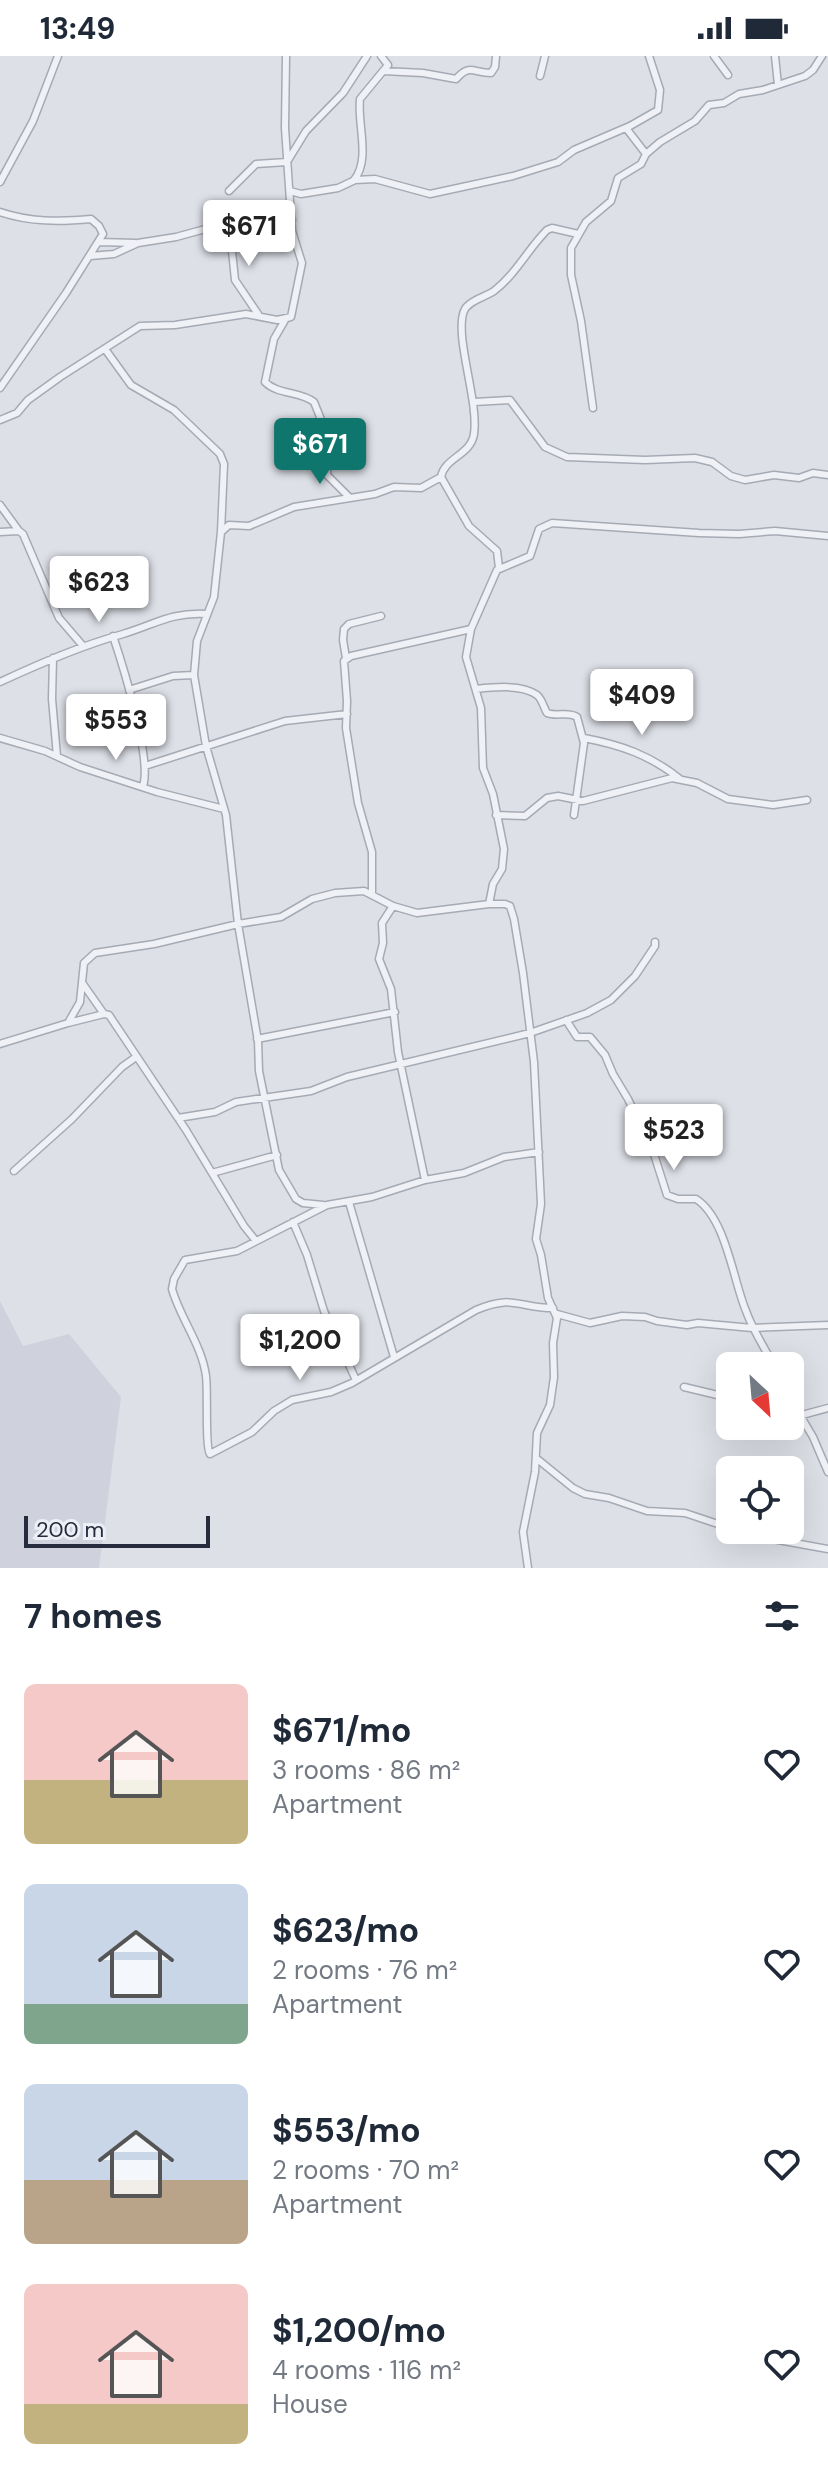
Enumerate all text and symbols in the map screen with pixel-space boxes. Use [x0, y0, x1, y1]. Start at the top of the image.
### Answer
text: 13:49 [40, 9, 115, 48]
pin: $671 [202, 200, 296, 268]
text: $671 [221, 209, 277, 243]
pin: $671 [273, 418, 367, 486]
text: $671 [292, 427, 348, 461]
pin: $623 [52, 556, 146, 624]
text: $623 [68, 565, 130, 599]
pin: $409 [595, 669, 689, 737]
text: $409 [608, 678, 676, 712]
pin: $553 [69, 694, 163, 762]
text: $553 [84, 703, 148, 737]
pin: $523 [627, 1104, 721, 1172]
text: $523 [643, 1113, 705, 1147]
pin: $1,200 [235, 1314, 365, 1382]
text: $1,200 [258, 1323, 342, 1357]
north arrow [716, 1352, 804, 1440]
map controls [716, 1352, 804, 1544]
button: locate [716, 1456, 804, 1544]
scale bar [24, 1512, 210, 1548]
text: 200 m [36, 1515, 104, 1544]
text: 7 homes [24, 1594, 163, 1639]
icon: filters [760, 1594, 804, 1638]
text: $671/mo [272, 1708, 412, 1753]
icon: home [88, 1716, 184, 1812]
icon: heart [760, 1742, 804, 1786]
text: 3 rooms · 86 m² [272, 1753, 460, 1787]
text: Apartment [272, 1787, 403, 1821]
text: $623/mo [272, 1908, 419, 1953]
icon: home [88, 1916, 184, 2012]
icon: heart [760, 1942, 804, 1986]
text: 2 rooms · 76 m² [272, 1953, 457, 1987]
text: Apartment [272, 1987, 403, 2021]
text: $553/mo [272, 2108, 421, 2153]
icon: home [88, 2116, 184, 2212]
icon: heart [760, 2142, 804, 2186]
text: 2 rooms · 70 m² [272, 2153, 459, 2187]
text: Apartment [272, 2187, 403, 2221]
text: $1,200/mo [272, 2308, 446, 2353]
icon: home [88, 2316, 184, 2412]
icon: heart [760, 2342, 804, 2386]
text: 4 rooms · 116 m² [272, 2353, 461, 2387]
text: House [272, 2387, 348, 2421]

